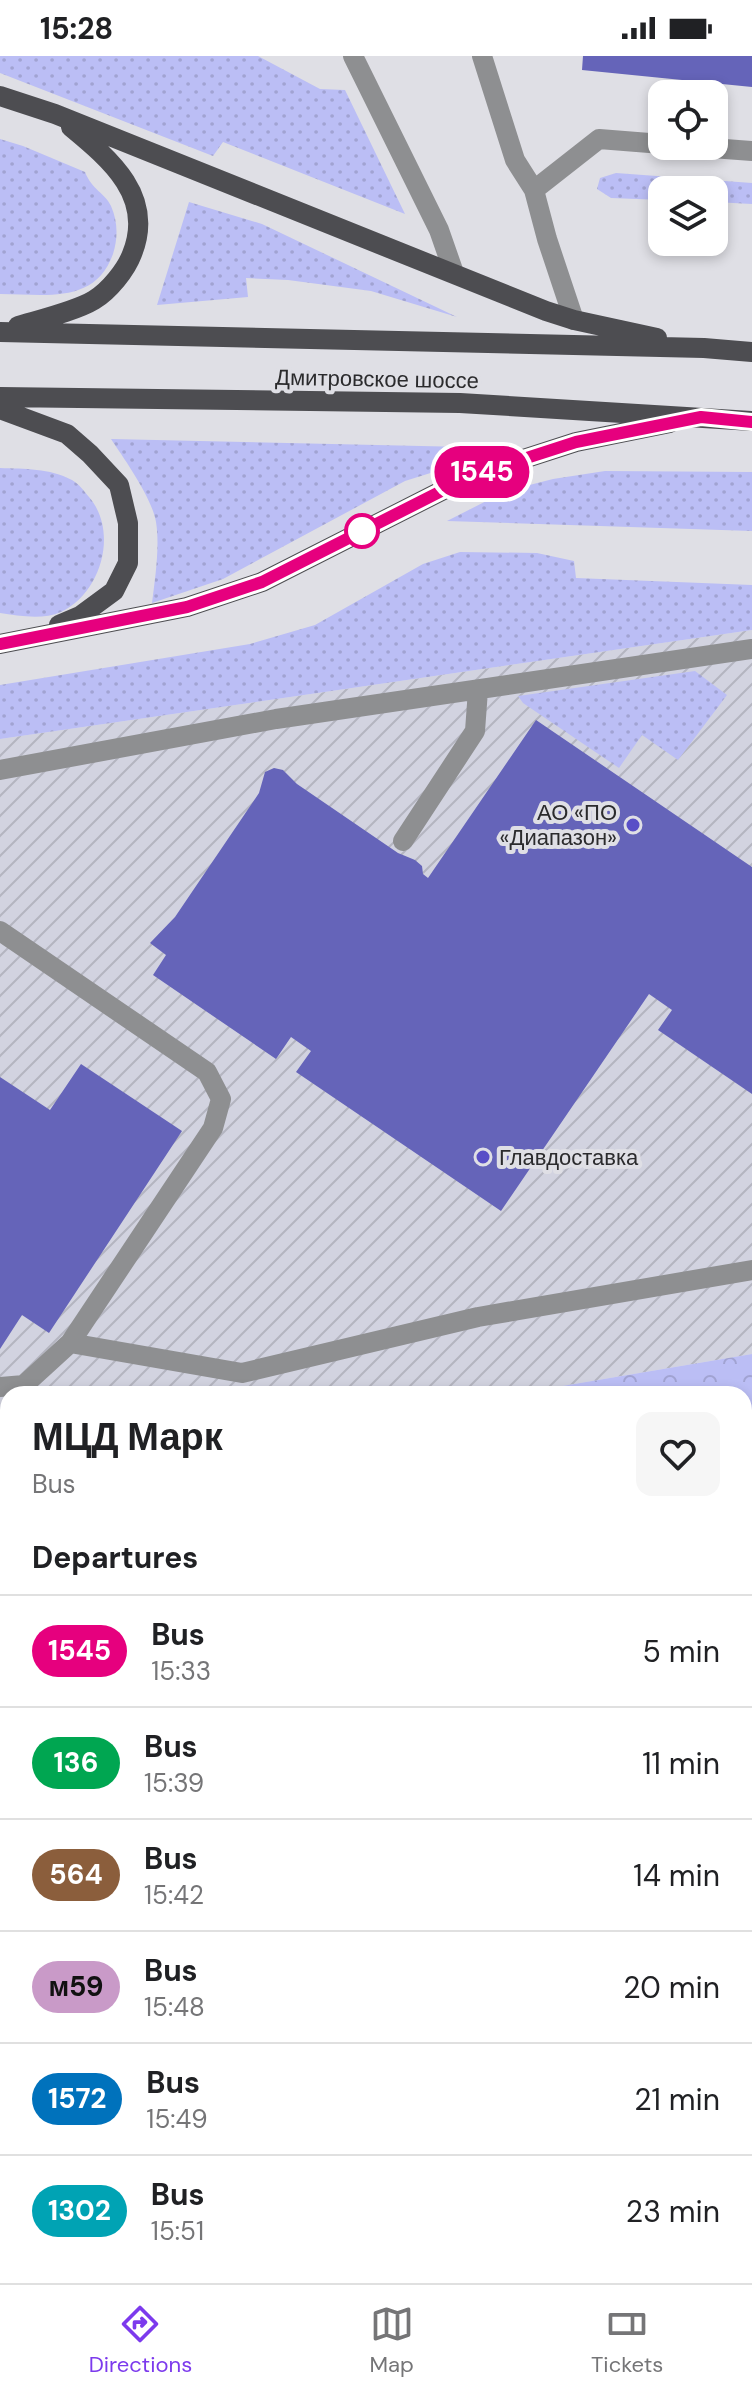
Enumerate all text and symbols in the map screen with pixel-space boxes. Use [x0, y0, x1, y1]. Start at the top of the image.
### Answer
text: 15:28 [40, 9, 113, 48]
map controls [648, 80, 728, 256]
button: locate [648, 80, 728, 160]
button: layers [648, 176, 728, 256]
street label: Дмитровское шоссе [275, 363, 479, 395]
line badge: 1545 [426, 446, 538, 498]
text: 1545 [450, 453, 514, 490]
unlabelled marker [345, 514, 379, 548]
place label: АО «ПО «Диапазон» [500, 798, 617, 852]
marker: АО «ПО «Диапазон» [624, 816, 642, 834]
place label: Главдоставка [499, 1143, 639, 1172]
marker: Главдоставка [474, 1148, 492, 1166]
text: МЦД Марк [32, 1412, 223, 1462]
button: heart [636, 1412, 720, 1496]
text: Bus [32, 1467, 76, 1501]
text: Departures [32, 1538, 198, 1577]
text: Bus [151, 1615, 205, 1654]
text: 1545 [48, 1632, 111, 1669]
text: 5 min [643, 1632, 720, 1671]
text: 15:33 [151, 1654, 211, 1688]
text: Bus [144, 1727, 198, 1766]
text: 136 [54, 1744, 98, 1781]
text: 11 min [642, 1744, 720, 1783]
text: 15:39 [144, 1766, 204, 1800]
text: Bus [144, 1839, 198, 1878]
text: 564 [49, 1856, 103, 1893]
text: 14 min [633, 1856, 720, 1895]
text: 15:42 [144, 1878, 204, 1912]
text: Bus [144, 1951, 198, 1990]
text: м59 [48, 1968, 104, 2005]
text: 20 min [623, 1968, 720, 2007]
text: 15:48 [144, 1990, 205, 2024]
text: Bus [146, 2063, 200, 2102]
text: 1572 [48, 2080, 106, 2117]
text: 21 min [634, 2080, 720, 2119]
text: 15:49 [146, 2102, 208, 2136]
text: Bus [151, 2175, 204, 2214]
text: 1302 [48, 2192, 111, 2229]
text: 23 min [626, 2192, 720, 2231]
text: 15:51 [151, 2214, 204, 2248]
tab: Directions [89, 2302, 192, 2379]
tab: Map [369, 2302, 414, 2379]
tab: Tickets [591, 2302, 663, 2379]

